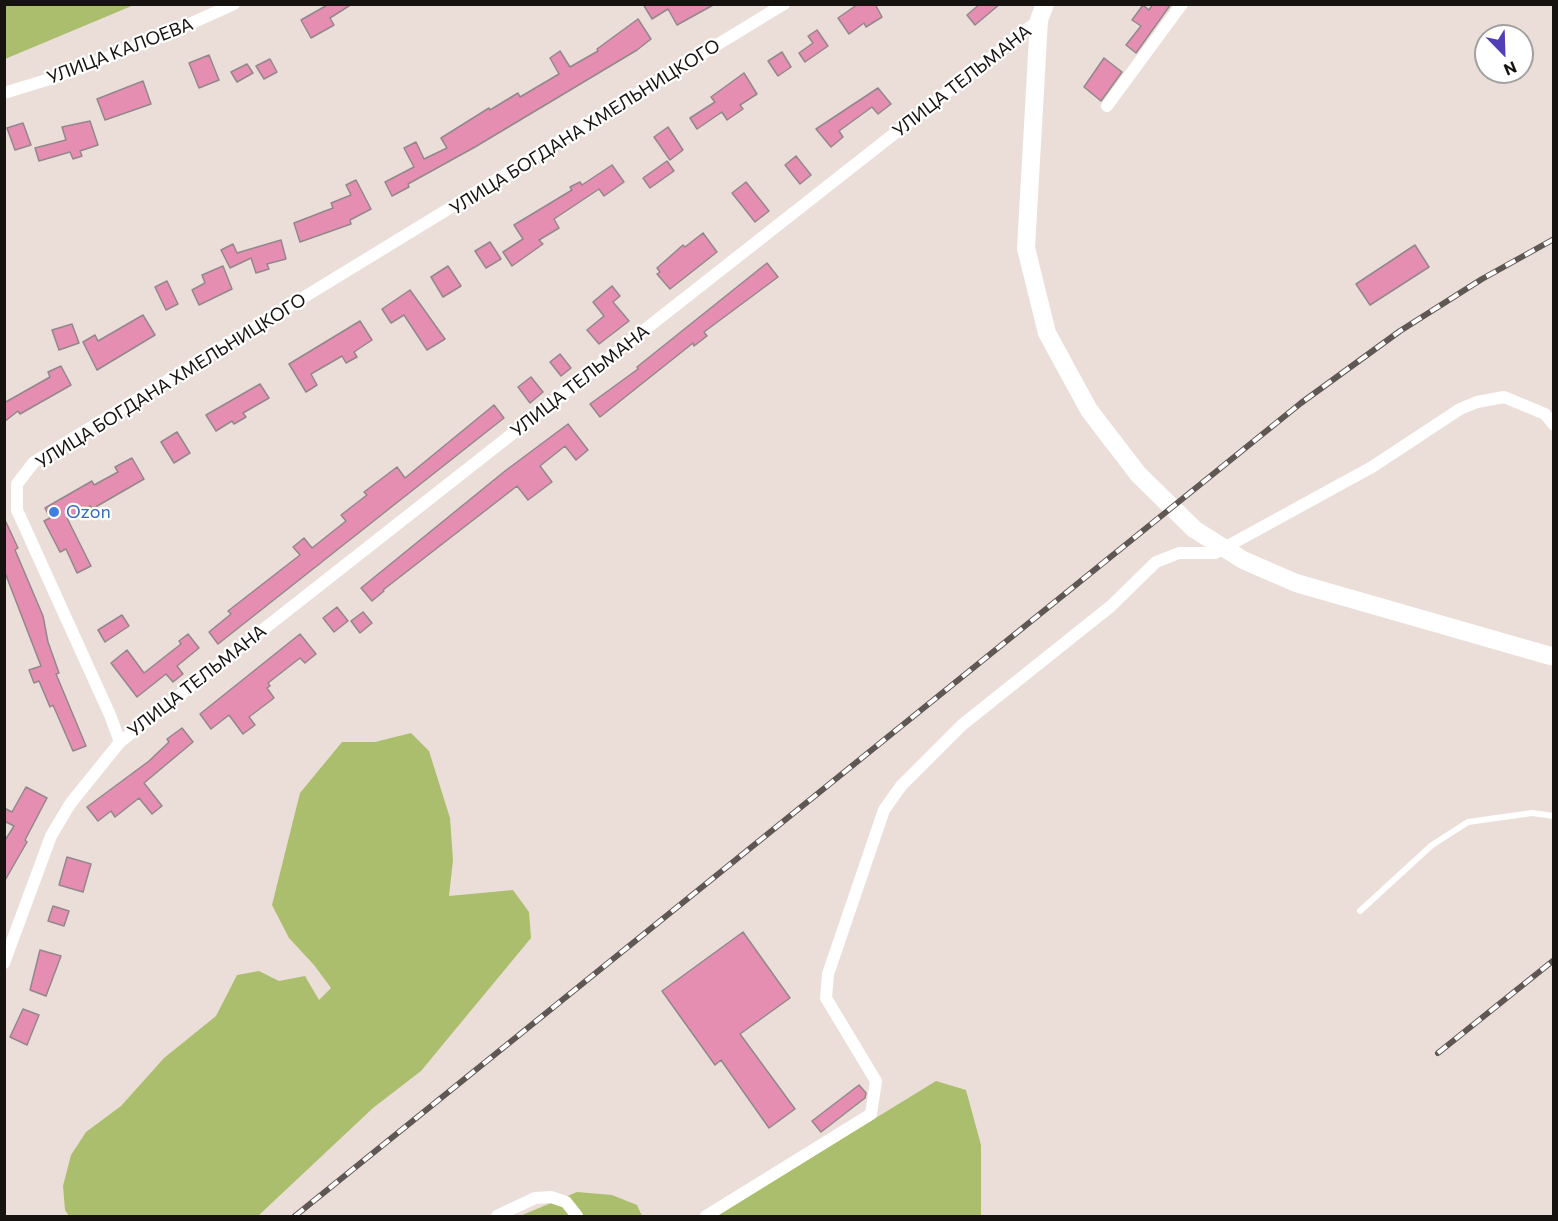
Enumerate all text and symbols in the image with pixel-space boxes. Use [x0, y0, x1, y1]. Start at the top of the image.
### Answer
street label: УЛИЦА КАЛОЕВА [44, 13, 196, 89]
street label: УЛИЦА ТЕЛЬМАНА [888, 20, 1036, 142]
north arrow [1474, 24, 1534, 84]
street label: УЛИЦА БОГДАНА ХМЕЛЬНИЦКОГО [446, 35, 724, 219]
text: N [1501, 58, 1520, 80]
street label: УЛИЦА БОГДАНА ХМЕЛЬНИЦКОГО [32, 289, 310, 473]
street label: УЛИЦА ТЕЛЬМАНА [506, 320, 654, 442]
place label: Ozon [66, 501, 111, 523]
marker: Ozon [47, 505, 61, 519]
street label: УЛИЦА ТЕЛЬМАНА [123, 620, 271, 742]

